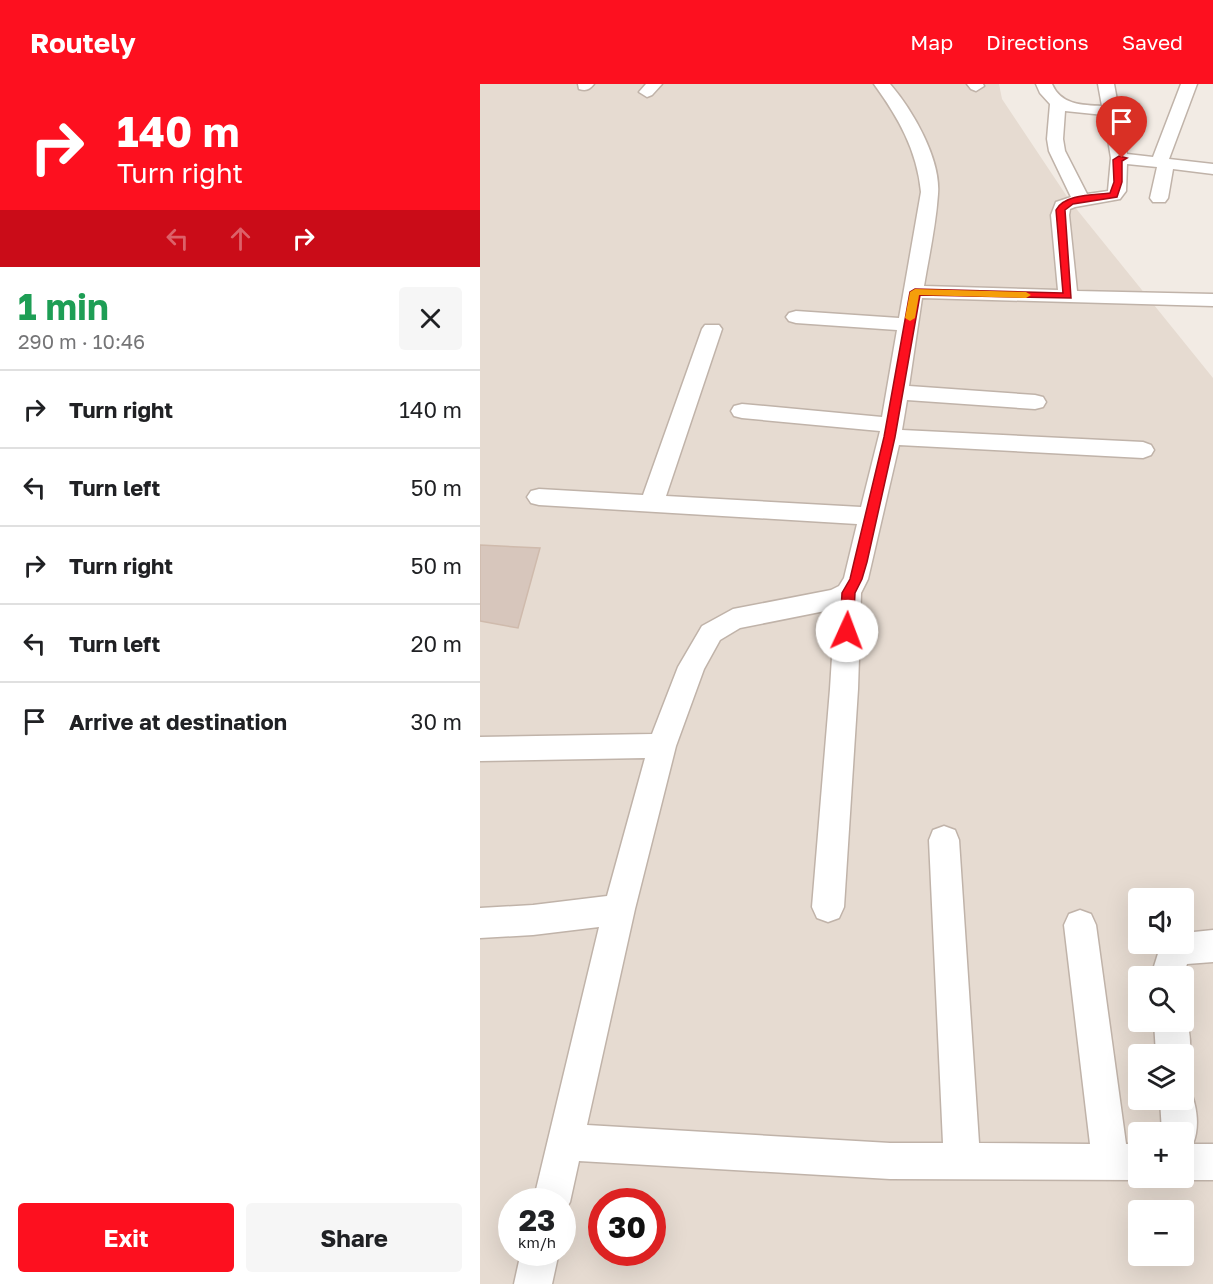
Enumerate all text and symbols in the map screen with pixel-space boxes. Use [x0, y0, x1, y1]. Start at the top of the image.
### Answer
text: Routely [30, 26, 136, 59]
text: Map [910, 29, 953, 55]
text: Directions [986, 29, 1089, 55]
text: Saved [1122, 29, 1183, 55]
pin [1096, 96, 1147, 158]
icon: arrive [1105, 105, 1138, 138]
text: 140 m [117, 106, 239, 156]
icon: right [18, 108, 96, 186]
text: Turn right [117, 157, 243, 189]
icon: left [161, 222, 194, 255]
icon: ahead [224, 222, 257, 255]
icon: right [287, 222, 320, 255]
text: 1 min [18, 285, 109, 328]
button: close [399, 287, 462, 350]
text: 290 m · 10:46 [18, 329, 145, 353]
icon: right [18, 393, 51, 426]
text: Turn right [69, 396, 173, 423]
text: 140 m [399, 396, 462, 423]
icon: left [18, 471, 51, 504]
text: Turn left [69, 474, 160, 501]
text: 50 m [411, 474, 462, 501]
icon: right [18, 549, 51, 582]
text: Turn right [69, 552, 173, 579]
text: 50 m [411, 552, 462, 579]
position arrow [815, 599, 879, 663]
icon: left [18, 627, 51, 660]
text: Turn left [69, 630, 160, 657]
text: 20 m [411, 630, 462, 657]
icon: arrive [18, 705, 51, 738]
text: Arrive at destination [69, 708, 287, 735]
text: 30 m [411, 708, 462, 735]
map controls [1128, 888, 1194, 1266]
button: sound [1128, 888, 1194, 954]
button: search [1128, 966, 1194, 1032]
button: layers [1128, 1044, 1194, 1110]
button: + [1128, 1122, 1194, 1188]
speed limit sign: 30 [588, 1188, 666, 1266]
button: − [1128, 1200, 1194, 1266]
text: 23 [519, 1202, 555, 1238]
button: Exit [18, 1203, 234, 1272]
button: Share [246, 1203, 462, 1272]
text: km/h [518, 1233, 556, 1251]

